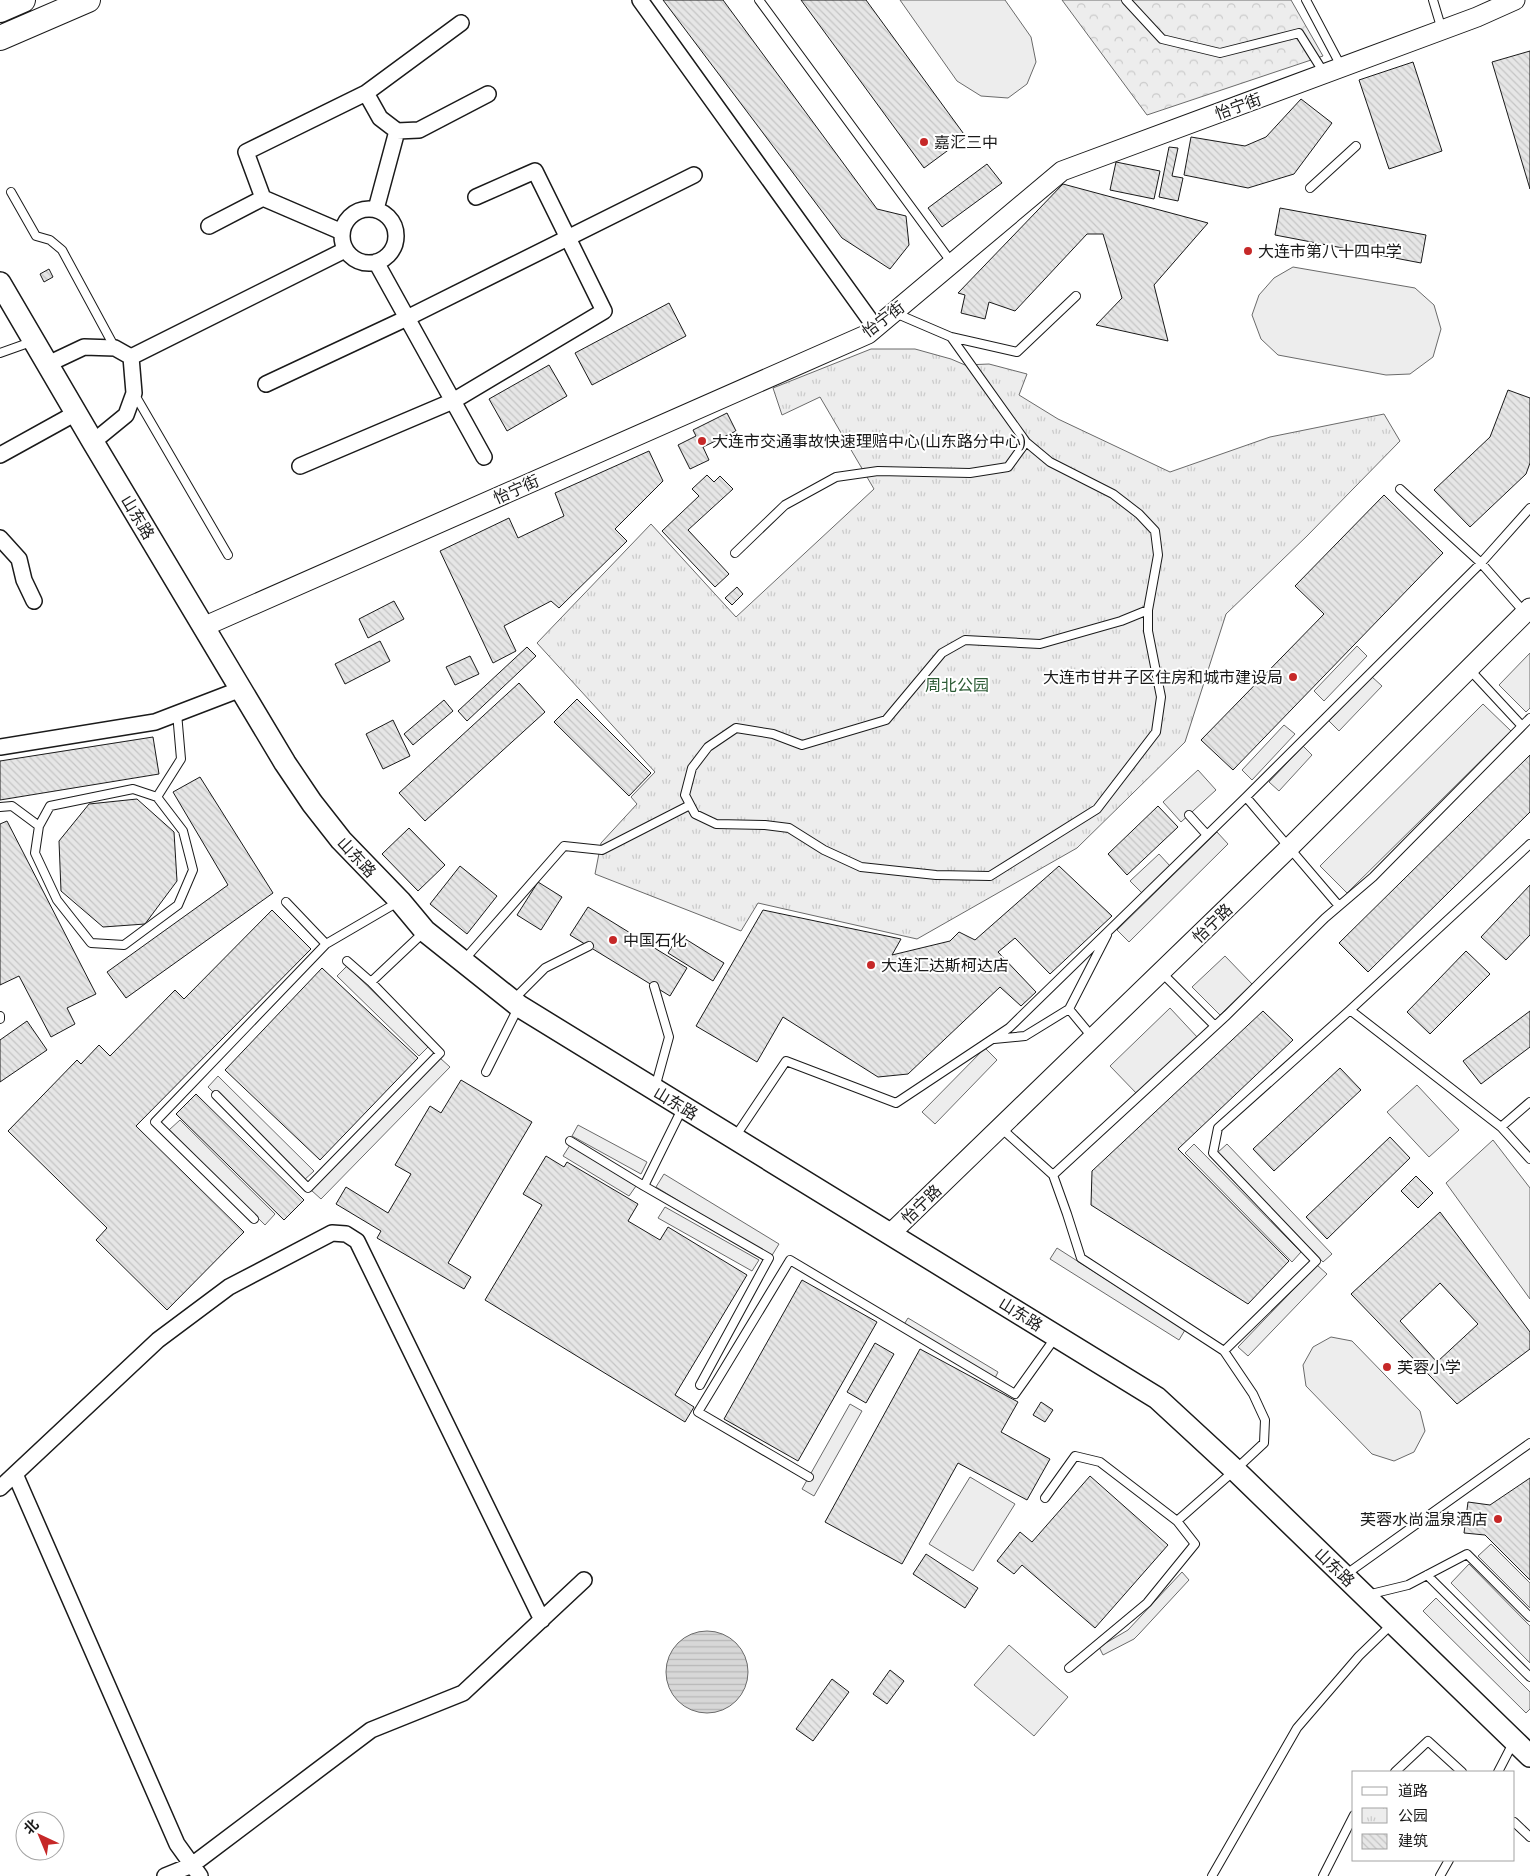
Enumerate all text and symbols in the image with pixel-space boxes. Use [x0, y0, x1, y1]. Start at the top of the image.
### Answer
street label: 怡宁街 [1212, 89, 1264, 124]
place label: 嘉汇三中 [934, 133, 998, 152]
marker: 嘉汇三中 [918, 136, 930, 148]
place label: 大连市第八十四中学 [1258, 242, 1402, 261]
marker: 大连市第八十四中学 [1242, 245, 1254, 257]
street label: 怡宁街 [858, 297, 908, 341]
place label: 大连市交通事故快速理赔中心(山东路分中心) [712, 432, 1026, 451]
marker: 大连市交通事故快速理赔中心(山东路分中心) [696, 435, 708, 447]
street label: 怡宁街 [490, 471, 542, 508]
street label: 山东路 [117, 492, 158, 543]
place label: 大连市甘井子区住房和城市建设局 [1043, 668, 1283, 687]
marker: 大连市甘井子区住房和城市建设局 [1287, 671, 1299, 683]
park label: 周北公园 [925, 676, 989, 695]
street label: 山东路 [333, 833, 380, 881]
street label: 怡宁路 [1188, 900, 1236, 947]
place label: 中国石化 [623, 931, 687, 950]
marker: 中国石化 [607, 934, 619, 946]
place label: 大连汇达斯柯达店 [881, 956, 1009, 975]
marker: 大连汇达斯柯达店 [865, 959, 877, 971]
street label: 山东路 [650, 1083, 701, 1124]
street label: 怡宁路 [897, 1181, 945, 1228]
street label: 山东路 [995, 1294, 1046, 1335]
place label: 芙蓉小学 [1397, 1358, 1461, 1377]
marker: 芙蓉小学 [1381, 1361, 1393, 1373]
place label: 芙蓉水尚温泉酒店 [1360, 1510, 1488, 1529]
marker: 芙蓉水尚温泉酒店 [1492, 1513, 1504, 1525]
street label: 山东路 [1311, 1544, 1359, 1591]
legend [1352, 1771, 1515, 1861]
text: 道路 [1398, 1782, 1428, 1800]
text: 公园 [1398, 1807, 1428, 1825]
north arrow [15, 1811, 65, 1861]
text: 北 [20, 1816, 42, 1837]
text: 建筑 [1398, 1832, 1428, 1850]

